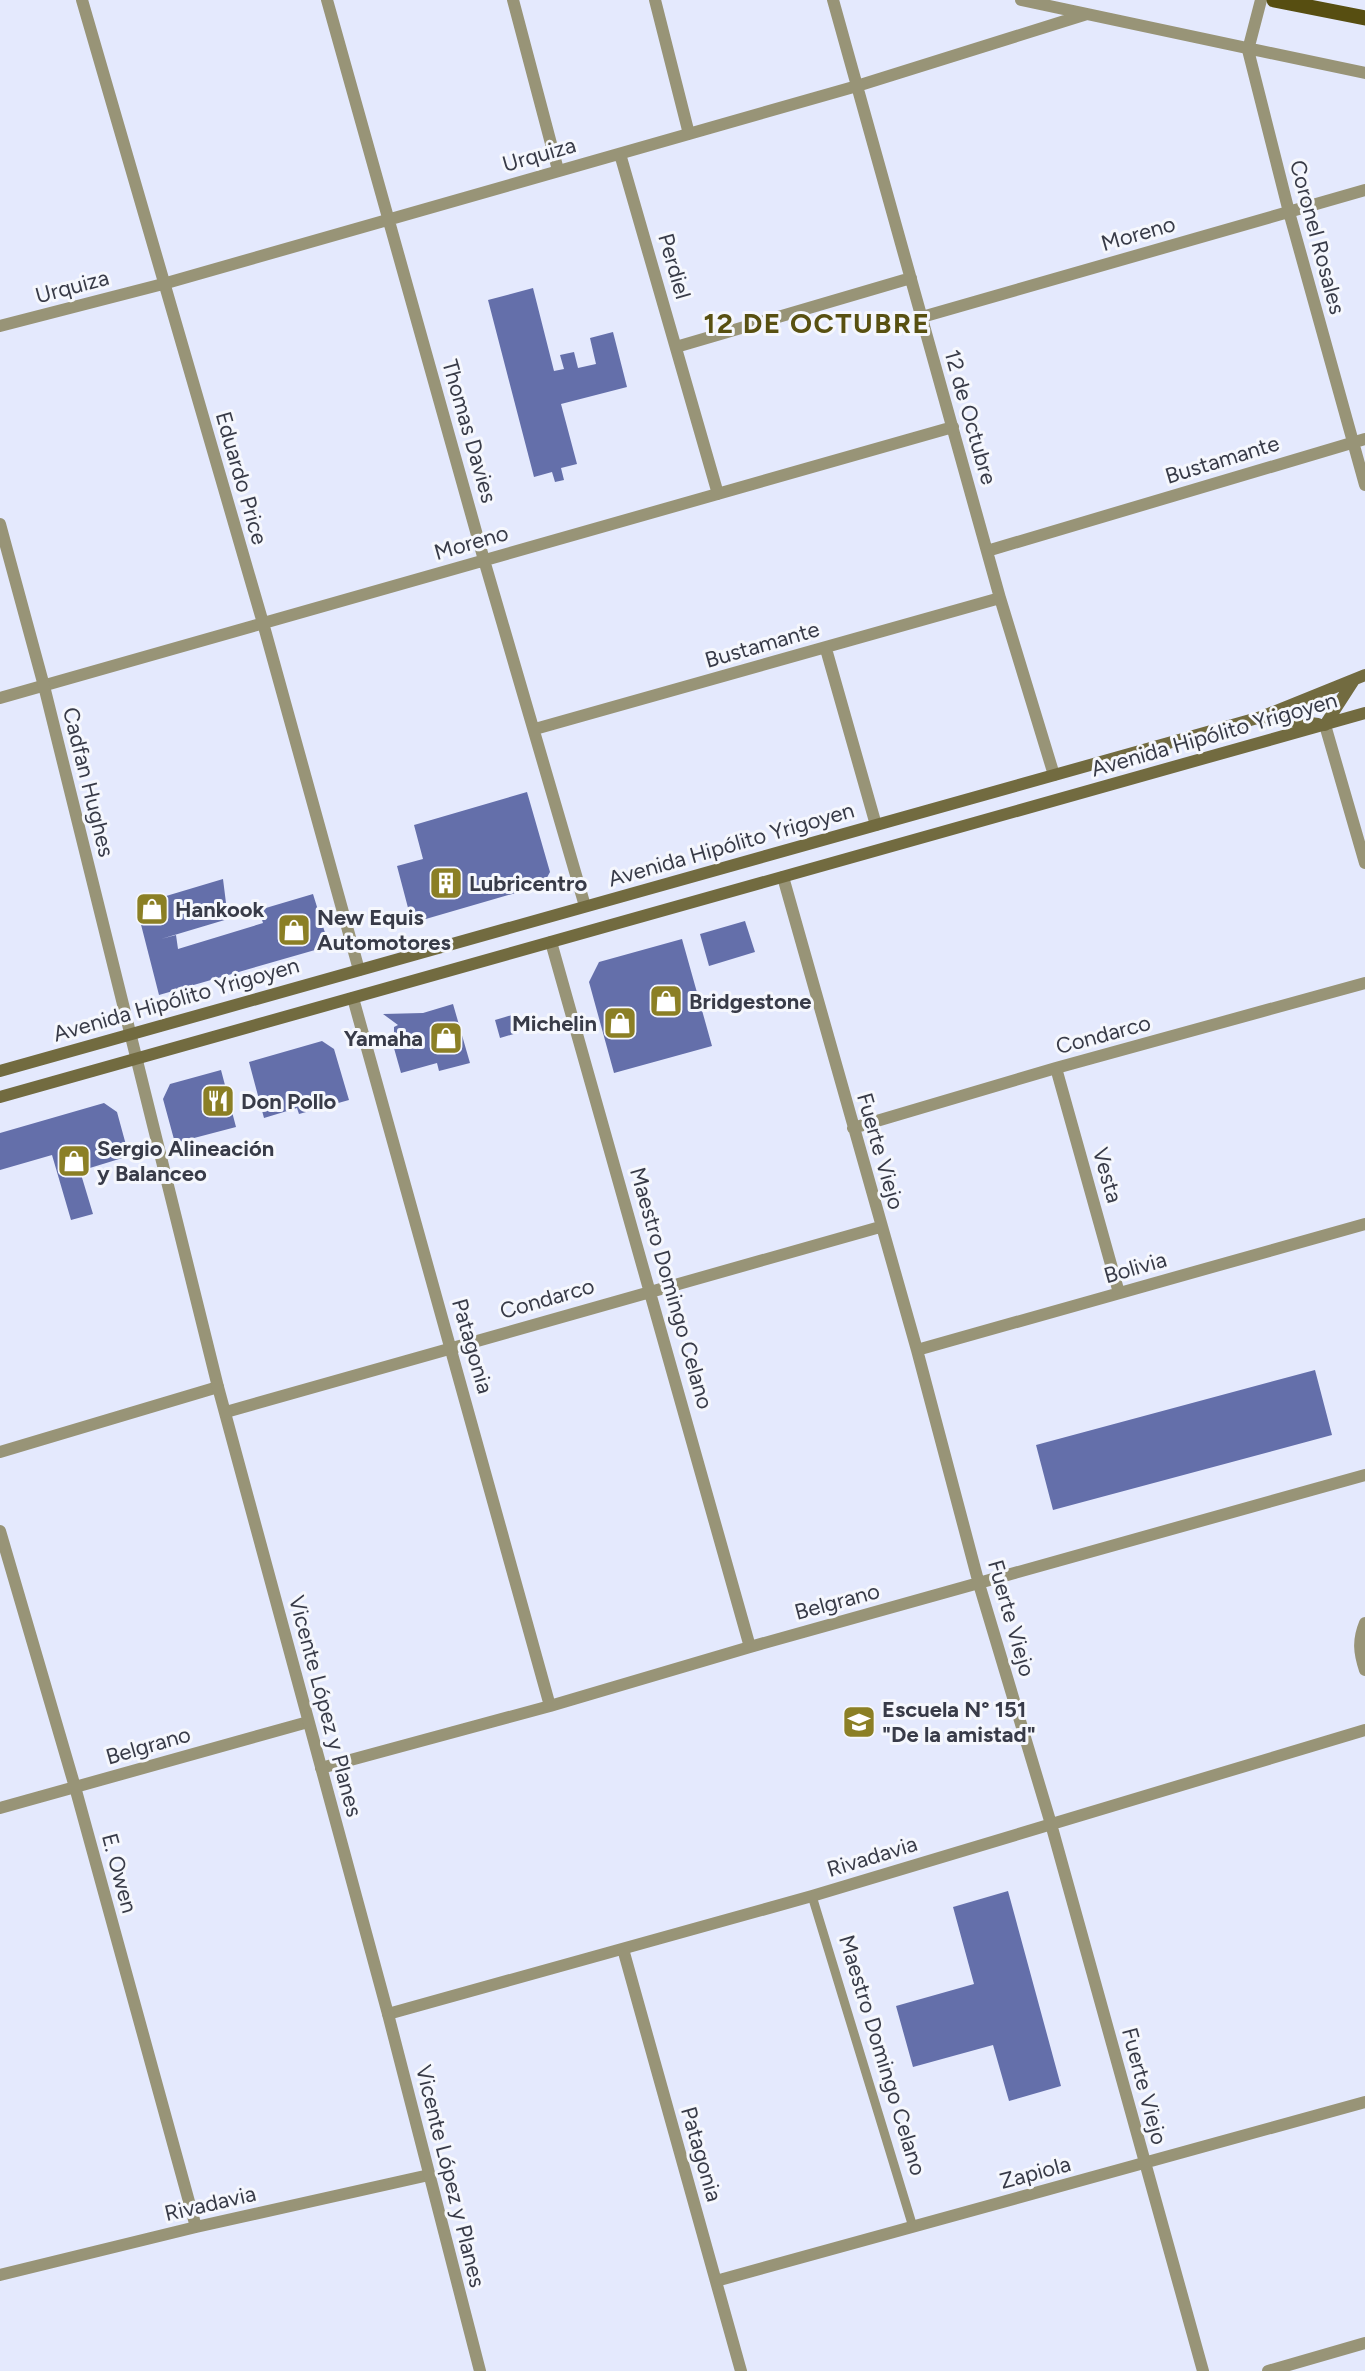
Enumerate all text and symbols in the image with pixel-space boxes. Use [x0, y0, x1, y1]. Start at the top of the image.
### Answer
street label: Urquiza [499, 131, 579, 178]
street label: Coronel Rosales [1284, 157, 1351, 317]
street label: Moreno [1098, 210, 1178, 257]
street label: Perdiel [652, 230, 697, 302]
street label: Urquiza [32, 264, 112, 309]
district label: 12 DE OCTUBRE [703, 306, 931, 340]
street label: 12 de Octubre [938, 347, 1003, 488]
street label: Thomas Davies [436, 356, 503, 506]
street label: Eduardo Price [210, 409, 273, 548]
street label: Bustamante [1162, 429, 1282, 490]
street label: Moreno [431, 519, 511, 566]
street label: Bustamante [702, 615, 823, 674]
street label: Avenida Hipólito Yrigoyen [1088, 686, 1340, 783]
street label: Cadfan Hughes [57, 705, 120, 860]
street label: Avenida Hipólito Yrigoyen [605, 796, 857, 893]
building icon: Lubricentro [428, 865, 464, 901]
place label: Lubricentro [469, 870, 587, 897]
shop icon: Hankook [134, 891, 170, 927]
place label: Hankook [175, 896, 265, 923]
place label: New Equis Automotores [317, 904, 451, 956]
shop icon: New Equis Automotores [276, 912, 312, 948]
street label: Avenida Hipólito Yrigoyen [50, 951, 302, 1048]
shop icon: Bridgestone [648, 983, 684, 1019]
place label: Bridgestone [689, 988, 811, 1015]
shop icon: Michelin [602, 1005, 638, 1041]
street label: Condarco [1053, 1009, 1154, 1060]
place label: Michelin [512, 1010, 597, 1037]
shop icon: Yamaha [428, 1020, 464, 1056]
place label: Yamaha [344, 1025, 423, 1052]
restaurant icon: Don Pollo [200, 1083, 236, 1119]
place label: Don Pollo [241, 1088, 337, 1115]
street label: Fuerte Viejo [851, 1090, 910, 1213]
place label: Sergio Alineación y Balanceo [97, 1135, 274, 1187]
shop icon: Sergio Alineación y Balanceo [56, 1143, 92, 1179]
street label: Vesta [1087, 1144, 1128, 1206]
street label: Maestro Domingo Celano [624, 1164, 719, 1412]
street label: Bolivia [1101, 1246, 1170, 1289]
street label: Condarco [497, 1272, 598, 1325]
street label: Patagonia [446, 1296, 499, 1397]
street label: Fuerte Viejo [982, 1557, 1041, 1680]
street label: Belgrano [792, 1577, 883, 1626]
street label: Vicente López y Planes [283, 1592, 368, 1820]
place label: Escuela N° 151 "De la amistad" [882, 1696, 1036, 1748]
school or university icon: Escuela N° 151 "De la amistad" [841, 1704, 877, 1740]
street label: Belgrano [103, 1721, 194, 1770]
street label: E. Owen [96, 1830, 143, 1916]
street label: Rivadavia [824, 1830, 921, 1883]
street label: Maestro Domingo Celano [833, 1932, 932, 2179]
street label: Fuerte Viejo [1116, 2025, 1173, 2148]
street label: Vicente López y Planes [410, 2062, 491, 2290]
street label: Patagonia [675, 2104, 728, 2205]
street label: Zapiola [997, 2150, 1074, 2195]
street label: Rivadavia [162, 2180, 258, 2227]

